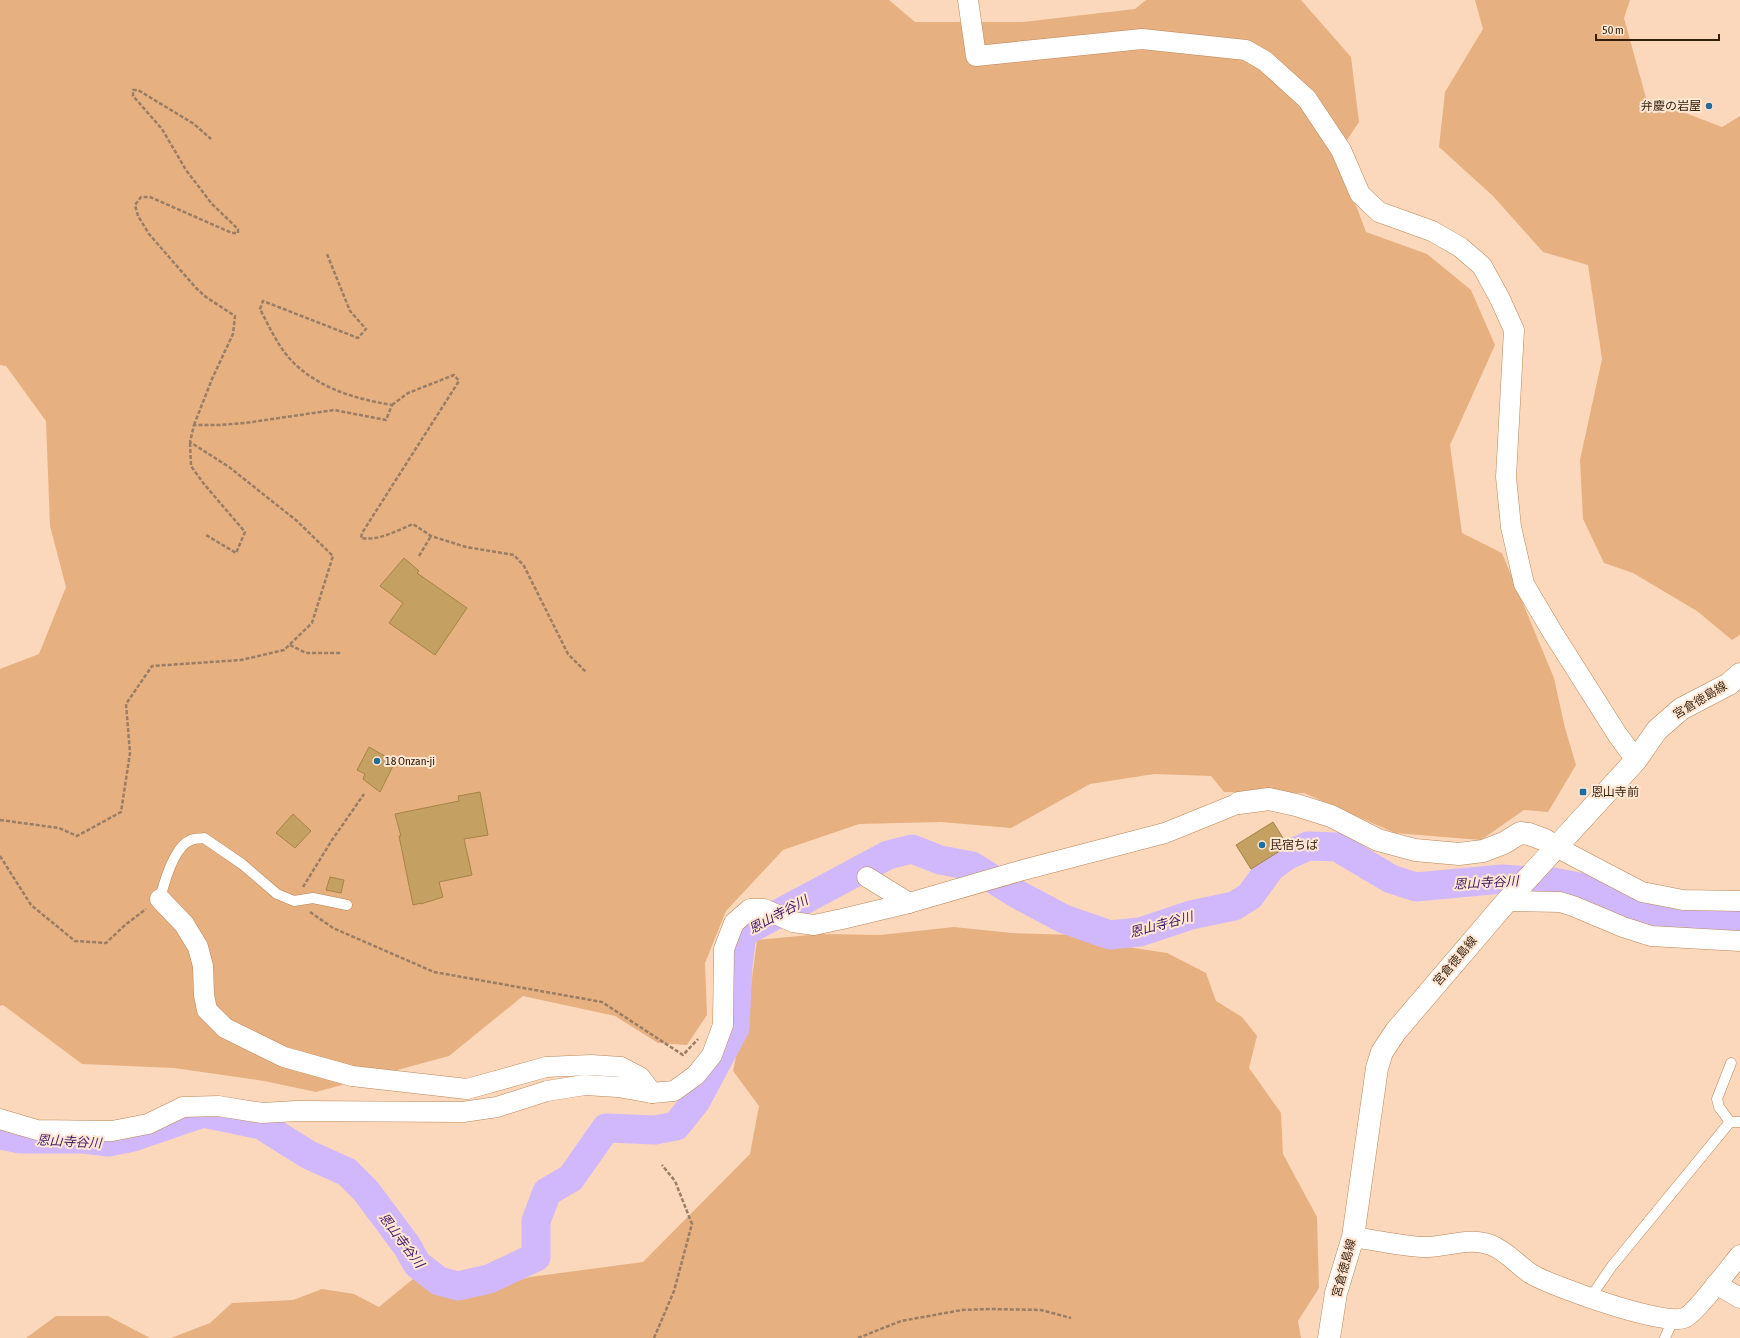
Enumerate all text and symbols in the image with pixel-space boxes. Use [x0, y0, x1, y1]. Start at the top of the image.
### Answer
scale bar [1596, 16, 1719, 42]
text: 50 m [1602, 23, 1624, 37]
place label: 弁慶の岩屋 [1641, 99, 1701, 113]
marker: 弁慶の岩屋 [1704, 101, 1714, 111]
street label: 宮倉徳島線 [1671, 679, 1729, 721]
place label: 18 Onzan-ji [385, 754, 435, 768]
marker: 18 Onzan-ji [372, 756, 382, 766]
place label: 恩山寺前 [1591, 785, 1639, 799]
marker: 恩山寺前 [1578, 787, 1588, 797]
place label: 民宿ちば [1270, 838, 1318, 852]
marker: 民宿ちば [1257, 840, 1267, 850]
water label: 恩山寺谷川 [1453, 873, 1521, 892]
water label: 恩山寺谷川 [746, 892, 812, 936]
water label: 恩山寺谷川 [1128, 908, 1196, 940]
street label: 宮倉徳島線 [1430, 934, 1480, 988]
water label: 恩山寺谷川 [36, 1132, 104, 1151]
water label: 恩山寺谷川 [376, 1210, 428, 1272]
street label: 宮倉徳島線 [1329, 1237, 1359, 1299]

